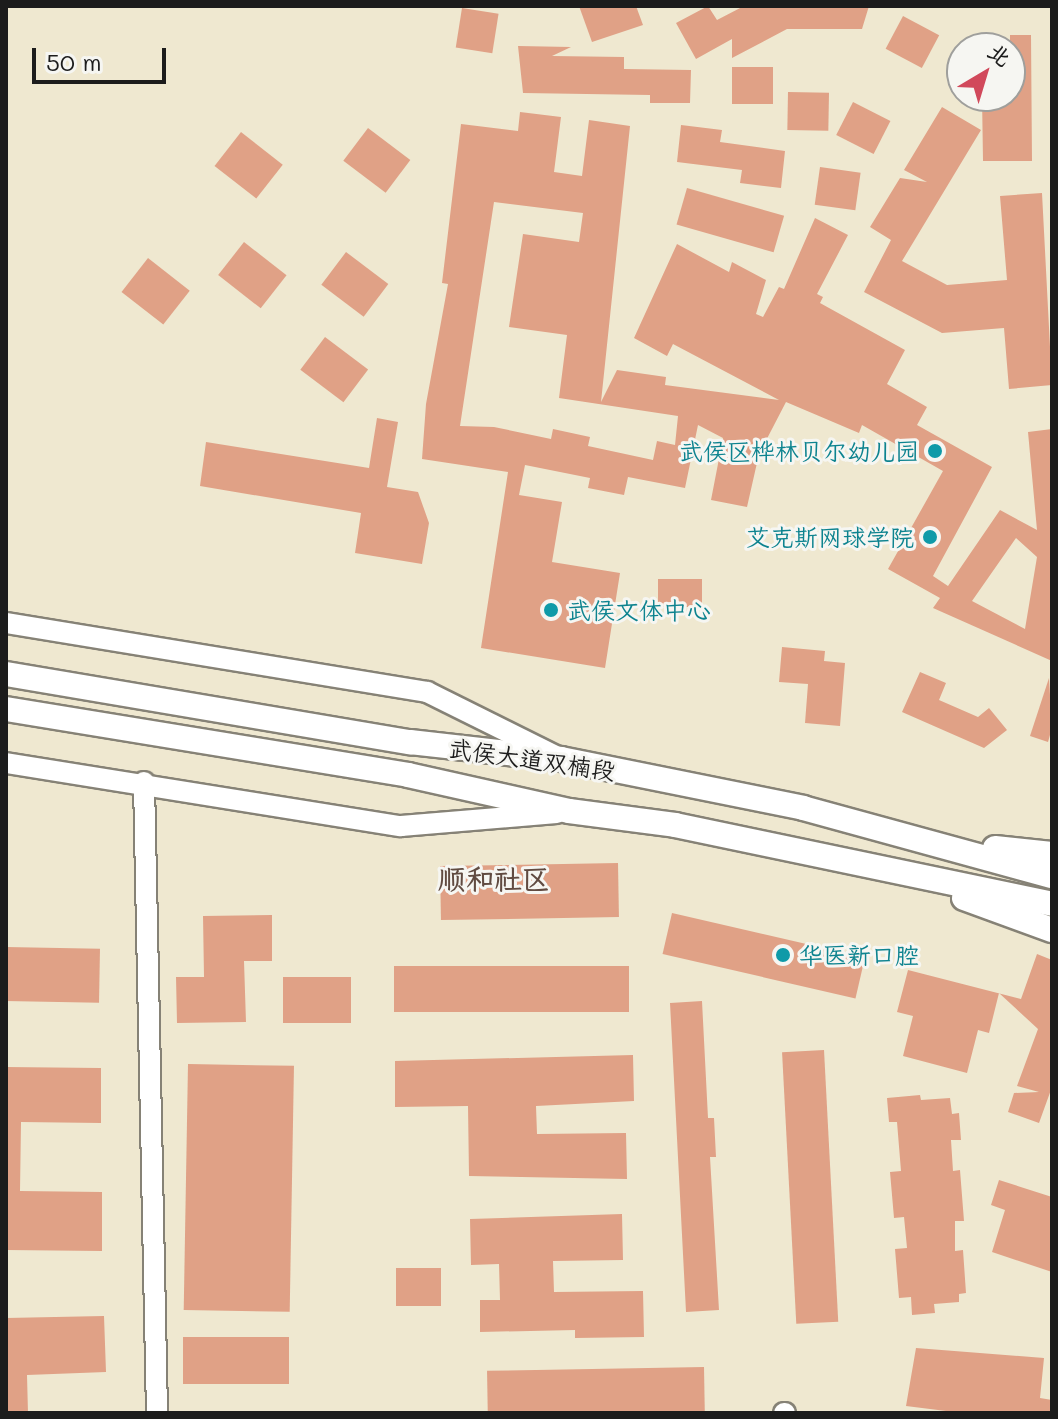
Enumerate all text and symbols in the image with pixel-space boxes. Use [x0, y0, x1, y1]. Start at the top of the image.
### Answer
scale bar [36, 32, 170, 82]
north arrow [946, 32, 1026, 112]
text: 北 [982, 36, 1017, 72]
text: 50 m [46, 46, 102, 77]
place label: 武侯区桦林贝尔幼儿园 [679, 437, 919, 465]
marker: 武侯区桦林贝尔幼儿园 [926, 442, 944, 460]
place label: 艾克斯网球学院 [746, 523, 914, 551]
marker: 艾克斯网球学院 [921, 528, 939, 546]
place label: 武侯文体中心 [567, 596, 711, 624]
marker: 武侯文体中心 [542, 601, 560, 619]
street label: 武侯大道双楠段 [447, 733, 617, 785]
district label: 顺和社区 [438, 861, 550, 895]
place label: 华医新口腔 [799, 941, 919, 969]
marker: 华医新口腔 [774, 946, 792, 964]

